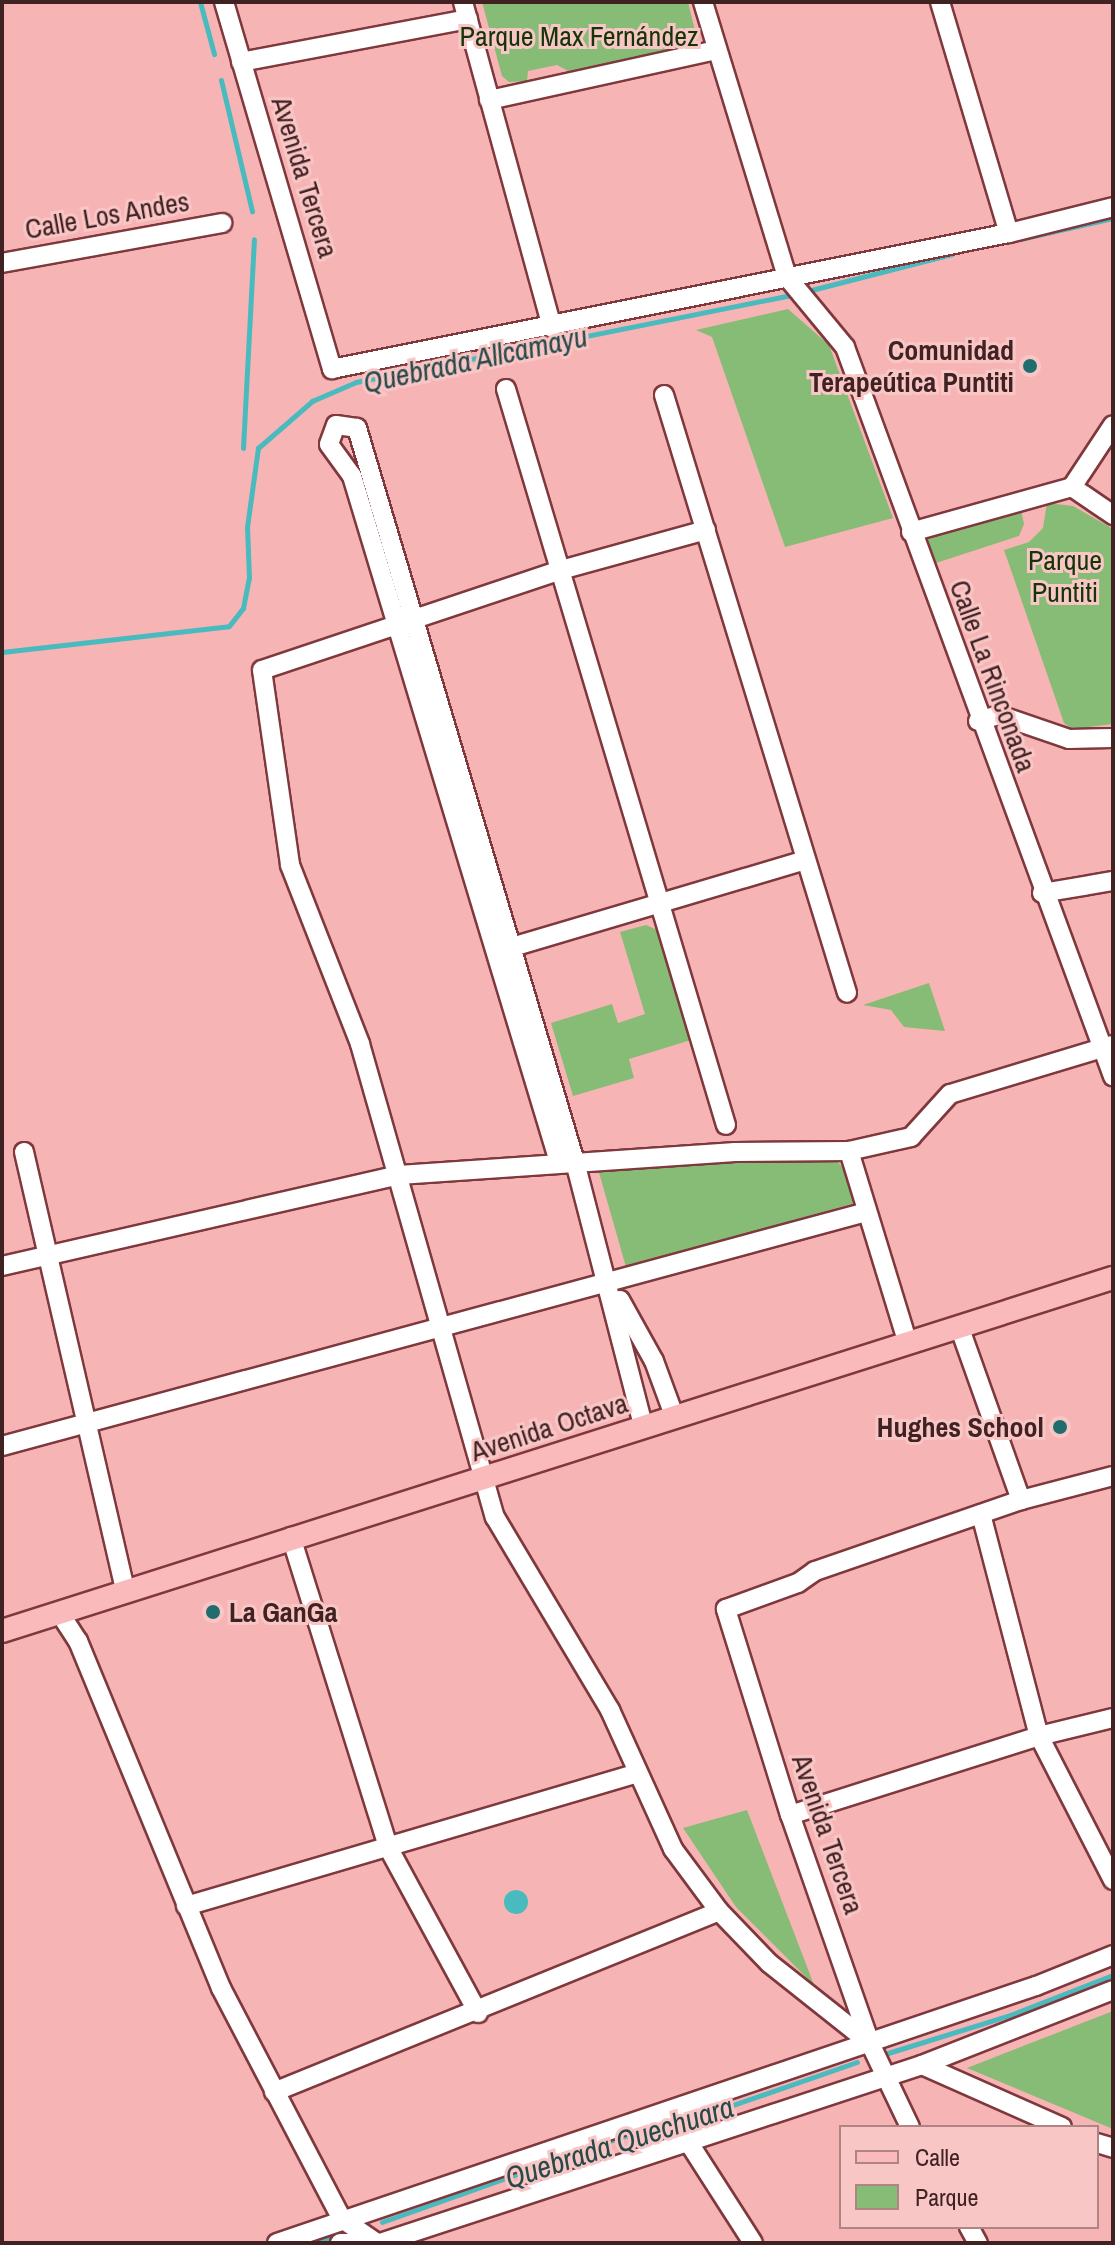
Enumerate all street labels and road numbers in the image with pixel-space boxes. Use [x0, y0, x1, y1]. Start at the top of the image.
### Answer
street label: Avenida Tercera [265, 92, 345, 262]
street label: Calle Los Andes [22, 184, 192, 246]
street label: Calle La Rinconada [943, 576, 1043, 776]
street label: Avenida Octava [466, 1386, 632, 1468]
street label: Avenida Tercera [785, 1750, 871, 1918]

